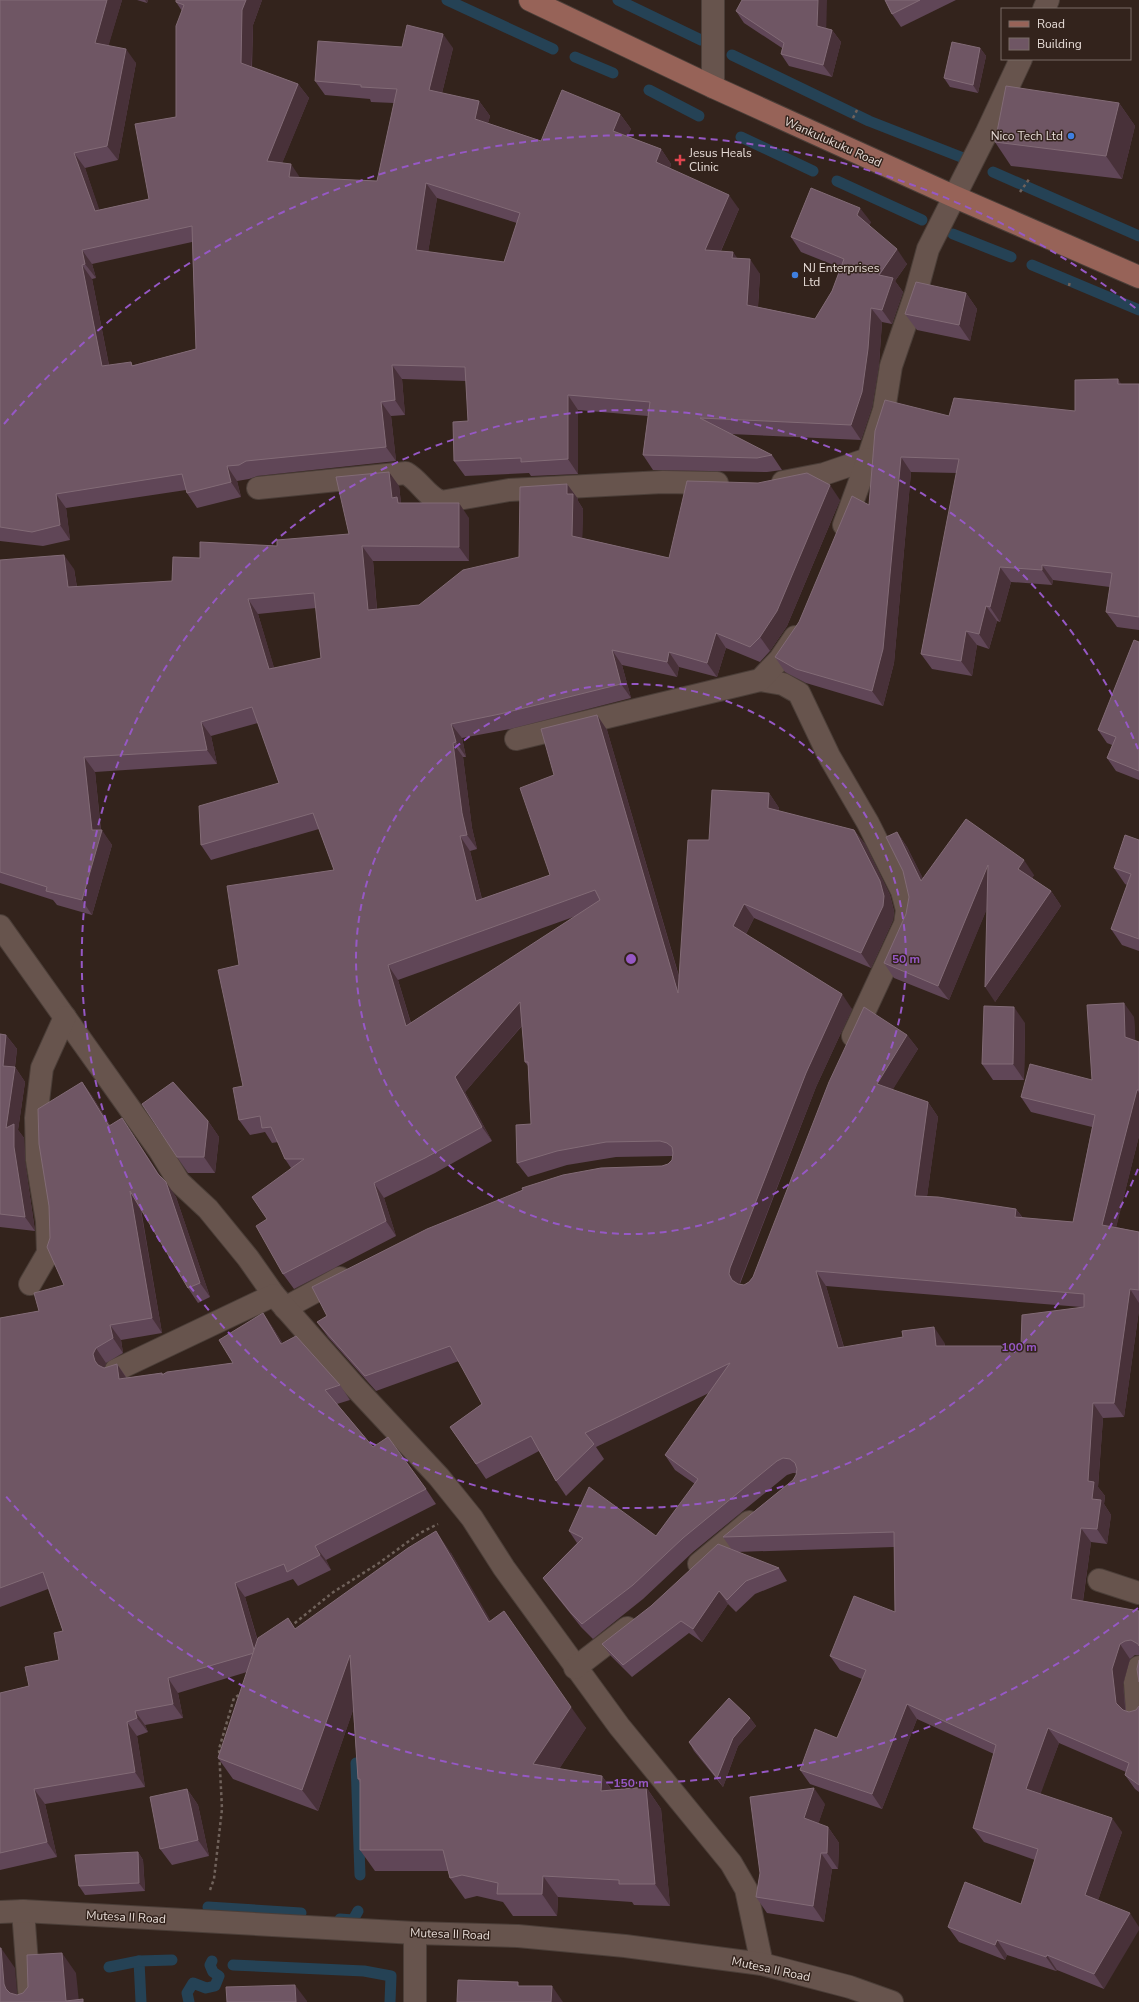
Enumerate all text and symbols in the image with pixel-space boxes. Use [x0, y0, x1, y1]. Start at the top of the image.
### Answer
legend [1001, 8, 1131, 60]
text: Road [1037, 16, 1065, 32]
text: Building [1037, 36, 1082, 52]
street label: Wankulukuku Road [782, 113, 884, 171]
place label: Nico Tech Ltd [991, 128, 1063, 144]
marker: Nico Tech Ltd [1066, 131, 1076, 141]
place label: Jesus Heals Clinic [688, 145, 752, 175]
marker: Jesus Heals Clinic [674, 154, 686, 166]
place label: NJ Enterprises Ltd [803, 260, 880, 290]
marker: NJ Enterprises Ltd [790, 270, 800, 280]
text: 50 m [892, 951, 920, 967]
centre of rings [624, 952, 638, 966]
text: 100 m [1001, 1339, 1037, 1355]
text: 150 m [613, 1775, 649, 1791]
street label: Mutesa II Road [86, 1907, 166, 1927]
street label: Mutesa II Road [410, 1925, 490, 1943]
street label: Mutesa II Road [730, 1953, 812, 1985]

